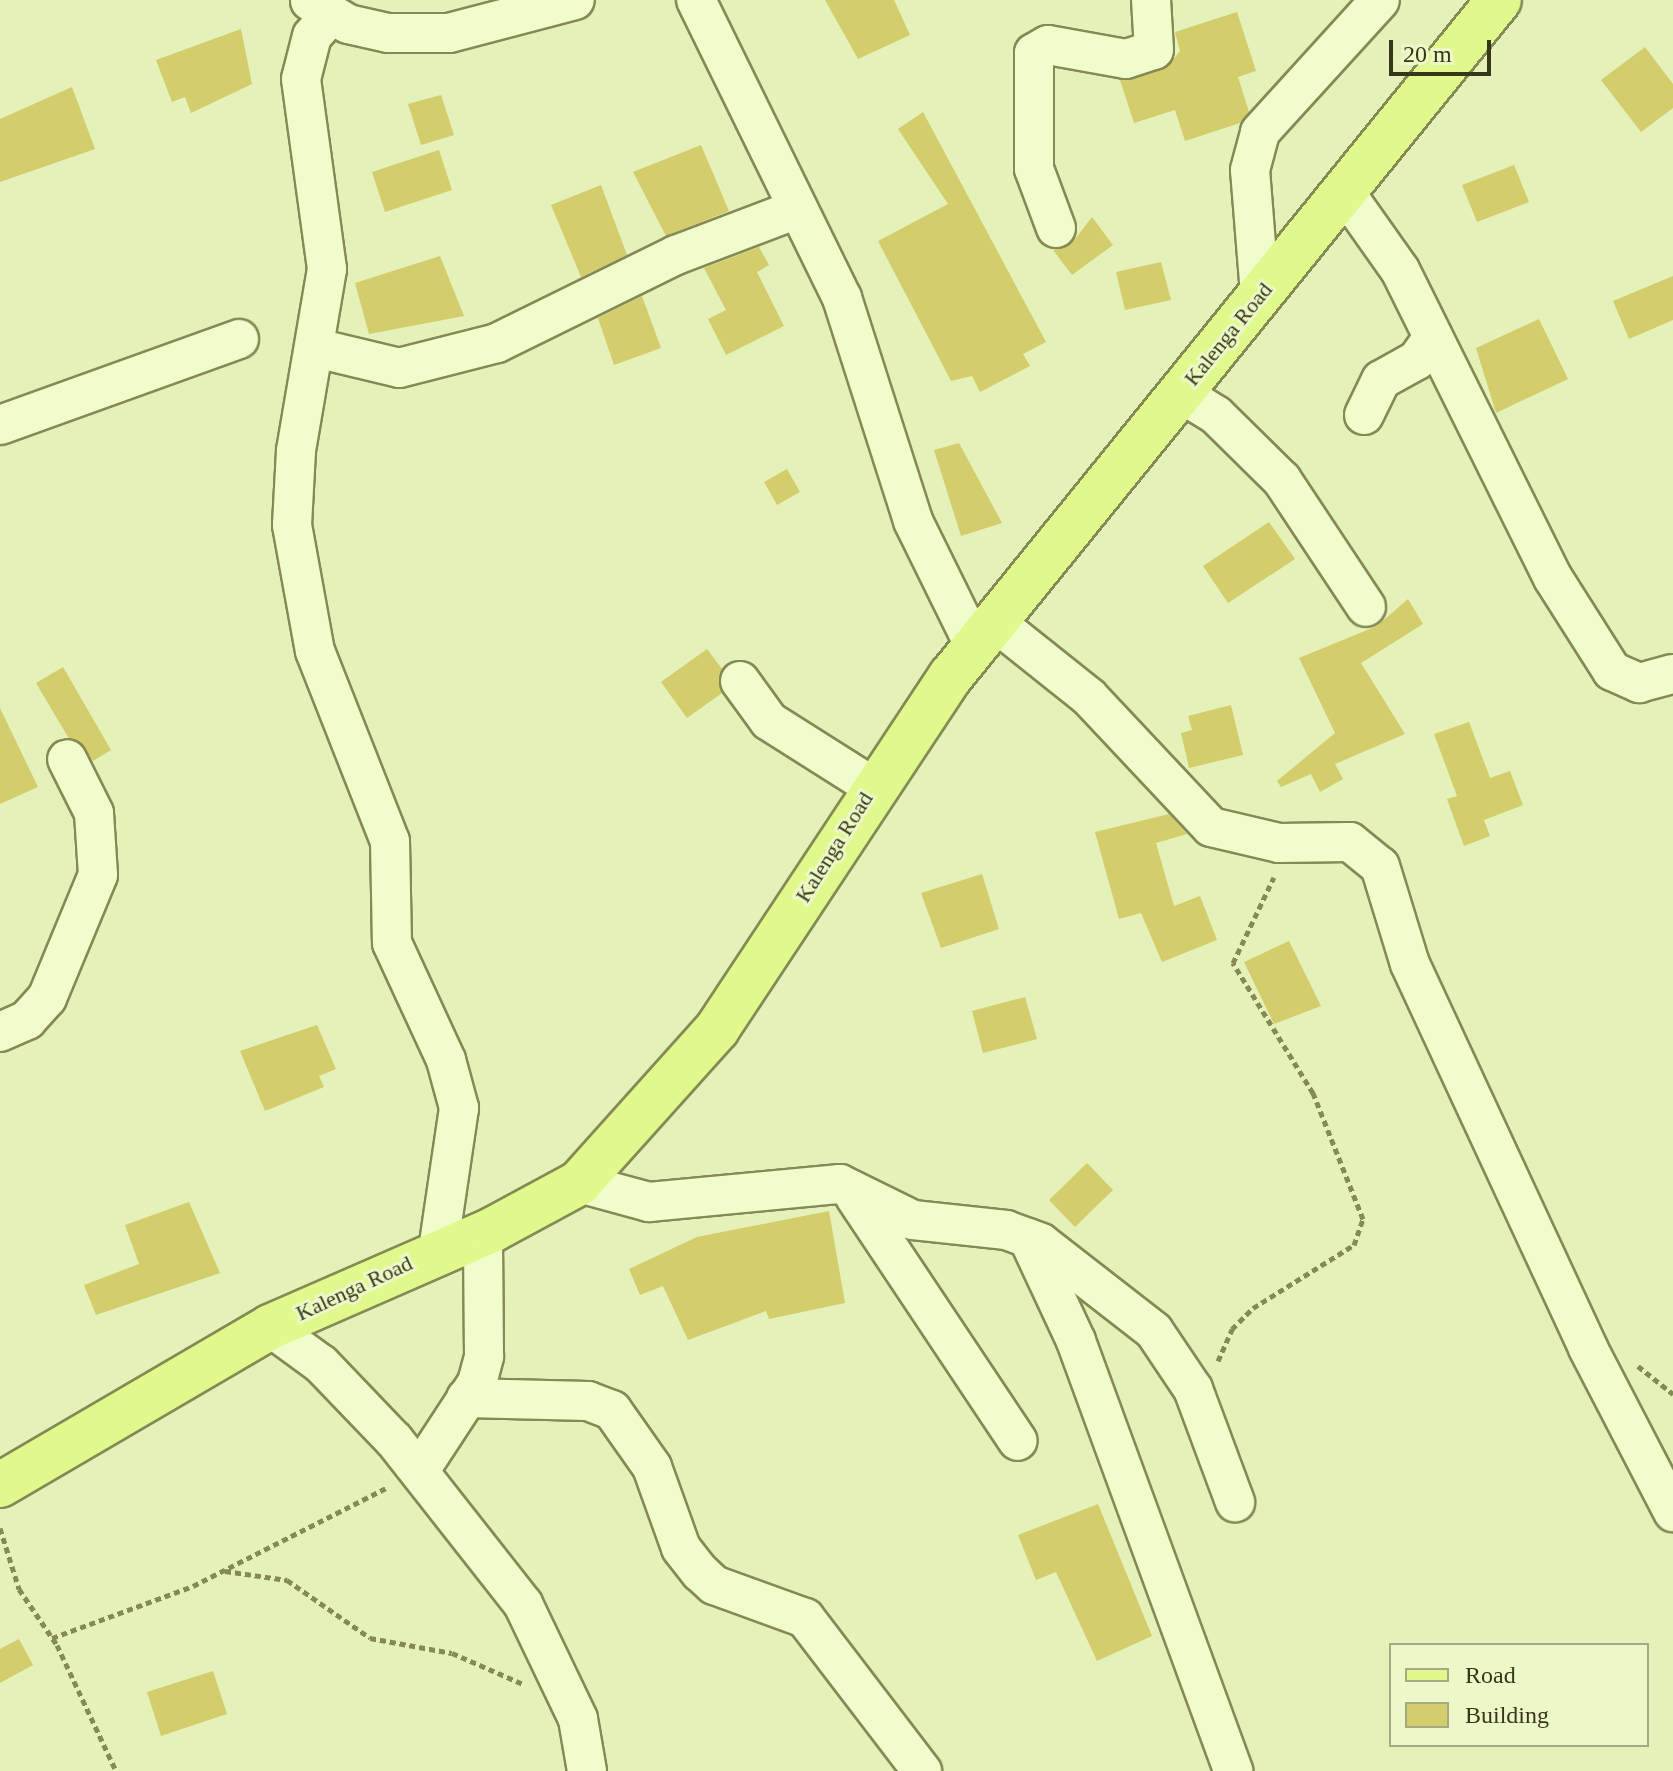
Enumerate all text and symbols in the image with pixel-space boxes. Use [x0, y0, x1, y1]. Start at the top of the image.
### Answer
scale bar [1393, 24, 1495, 74]
text: 20 m [1403, 41, 1452, 67]
street label: Kalenga Road [1178, 277, 1278, 391]
street label: Kalenga Road [790, 787, 878, 907]
street label: Kalenga Road [292, 1250, 416, 1326]
legend [1389, 1643, 1649, 1747]
text: Road [1465, 1662, 1516, 1688]
text: Building [1465, 1702, 1549, 1728]

